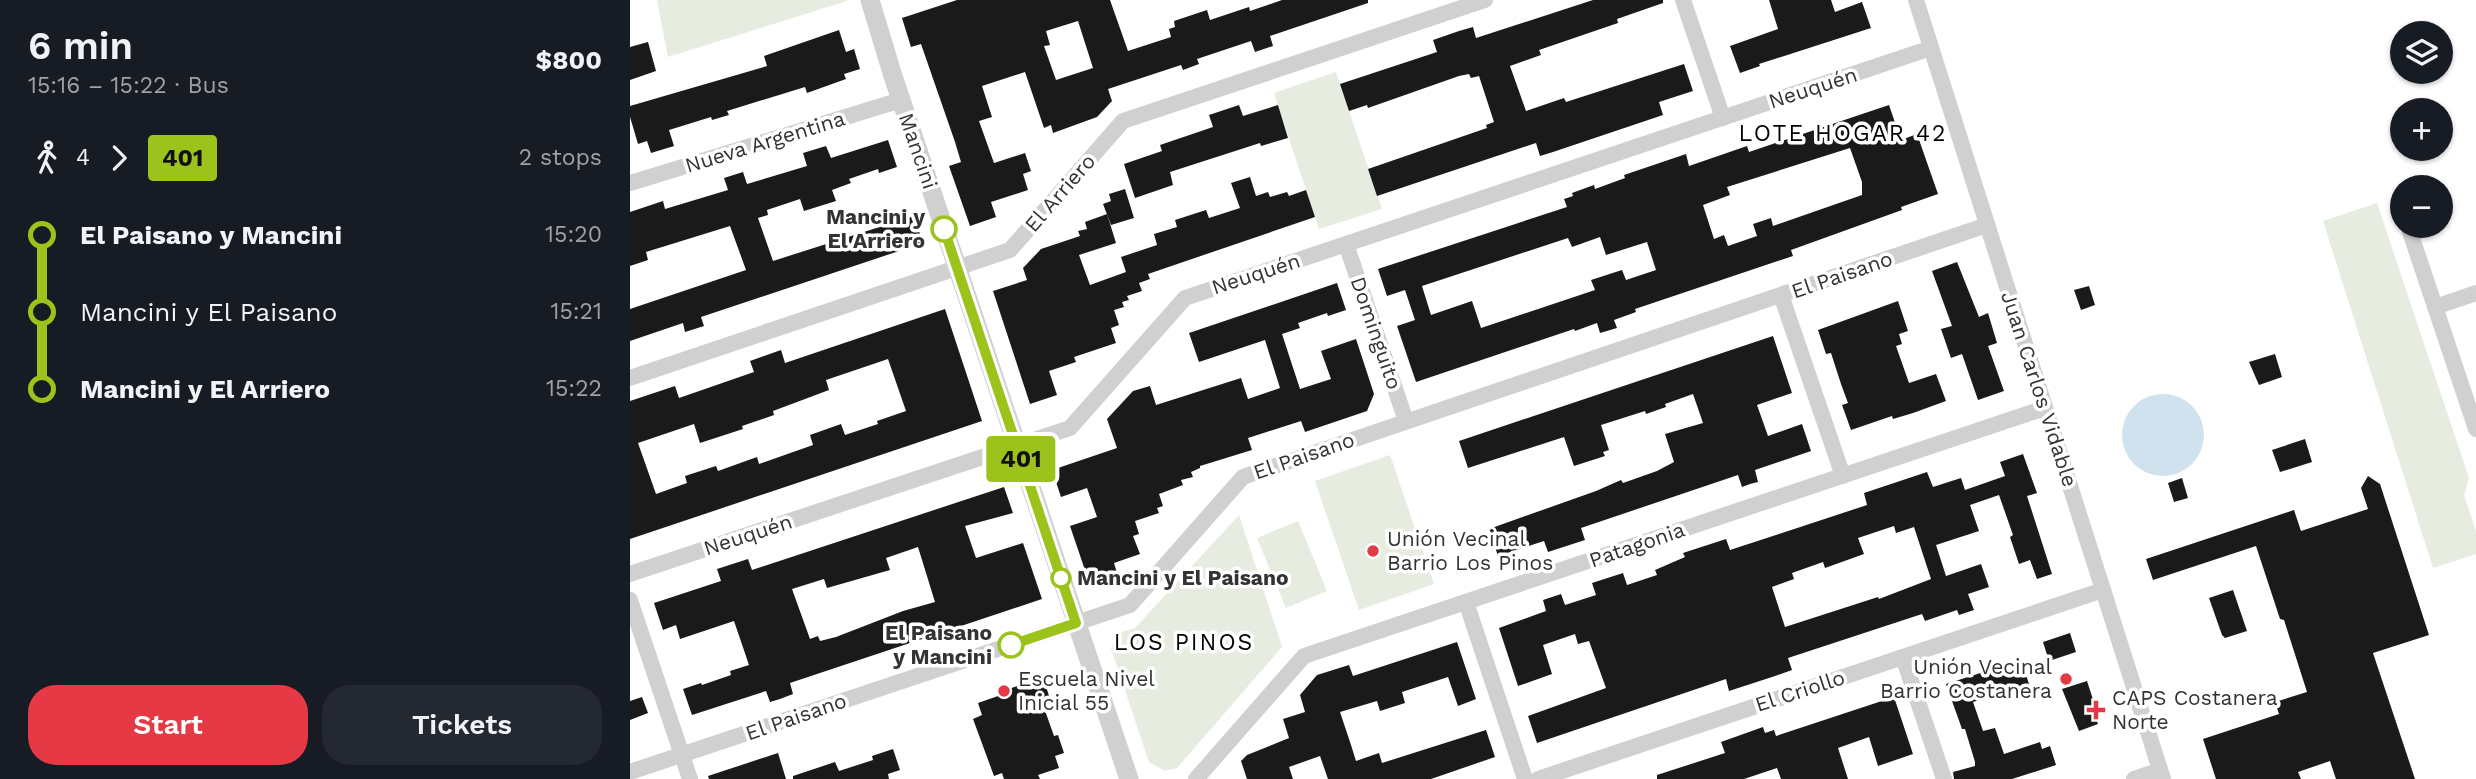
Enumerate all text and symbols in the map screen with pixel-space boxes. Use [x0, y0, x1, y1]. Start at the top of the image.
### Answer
map controls [2390, 21, 2453, 238]
button: layers [2390, 21, 2453, 84]
text: 6 min [28, 24, 133, 68]
text: $800 [536, 45, 602, 75]
street label: Neuquén [1765, 61, 1860, 114]
text: 15:16 – 15:22 · Bus [28, 72, 229, 99]
button: + [2390, 98, 2453, 161]
street label: Nueva Argentina [682, 105, 848, 178]
street label: Mancini [894, 110, 943, 192]
district label: LOTE HOGAR 42 [1739, 120, 1947, 147]
icon: walk [28, 139, 66, 177]
icon: forward [100, 139, 138, 177]
text: 4 [76, 144, 90, 171]
text: 401 [162, 144, 203, 172]
text: 2 stops [519, 144, 602, 171]
street label: El Arriero [1019, 149, 1100, 237]
button: − [2390, 175, 2453, 238]
place label: Mancini y El Arriero [826, 204, 925, 253]
marker: Mancini y El Arriero [931, 216, 957, 242]
text: El Paisano y Mancini [80, 220, 342, 250]
text: 15:20 [545, 221, 602, 248]
street label: El Paisano [1788, 246, 1896, 303]
street label: Neuquén [1208, 247, 1303, 300]
street label: Dominguito [1346, 273, 1407, 392]
street label: Juan Carlos Vidable [1996, 288, 2083, 490]
text: Mancini y El Paisano [80, 297, 337, 327]
text: 15:21 [550, 298, 602, 325]
text: Mancini y El Arriero [80, 374, 330, 404]
text: 15:22 [546, 375, 602, 402]
street label: El Paisano [1250, 427, 1358, 484]
line badge: 401 [981, 436, 1061, 482]
text: 401 [1000, 445, 1042, 473]
street label: Neuquén [700, 508, 795, 561]
street label: Patagonia [1586, 517, 1688, 572]
place label: Unión Vecinal Barrio Los Pinos [1387, 526, 1553, 575]
marker: Unión Vecinal Barrio Los Pinos [1365, 543, 1381, 559]
place label: Mancini y El Paisano [1077, 565, 1289, 590]
marker: Mancini y El Paisano [1051, 568, 1071, 588]
place label: El Paisano y Mancini [885, 620, 992, 669]
district label: LOS PINOS [1114, 629, 1254, 656]
marker: El Paisano y Mancini [998, 632, 1024, 658]
place label: Unión Vecinal Barrio Costanera [1880, 654, 2053, 703]
street label: El Criollo [1752, 664, 1848, 717]
place label: Escuela Nivel Inicial 55 [1018, 666, 1155, 715]
marker: Unión Vecinal Barrio Costanera [2058, 671, 2074, 687]
marker: Escuela Nivel Inicial 55 [996, 683, 1012, 699]
button: Start [28, 685, 308, 765]
button: Tickets [322, 685, 602, 765]
place label: CAPS Costanera Norte [2112, 685, 2278, 734]
street label: El Paisano [742, 688, 850, 745]
marker: CAPS Costanera Norte [2086, 700, 2106, 720]

